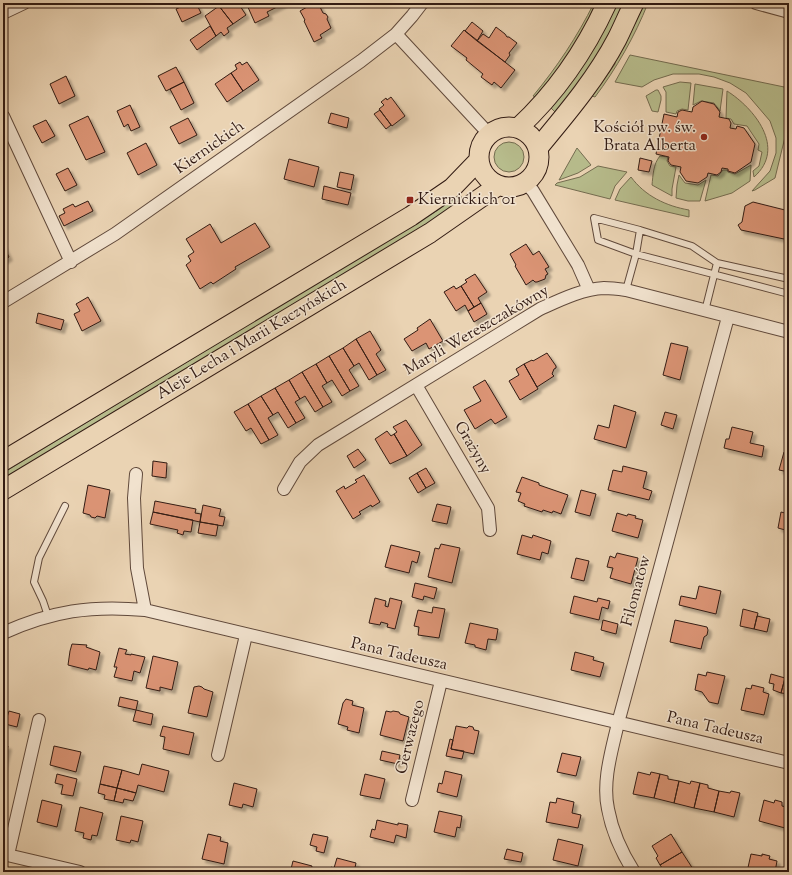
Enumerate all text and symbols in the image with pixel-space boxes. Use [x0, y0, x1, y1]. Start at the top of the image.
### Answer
street label: Kiernickich [171, 115, 250, 180]
place label: Kościół pw. św. Brata Alberta [593, 117, 697, 158]
marker: Kościół pw. św. Brata Alberta [699, 132, 709, 142]
place label: Kiernickich 01 [418, 189, 516, 212]
marker: Kiernickich 01 [405, 195, 415, 205]
street label: Aleje Lecha i Marii Kaczyńskich [153, 274, 352, 406]
street label: Maryli Wereszczakówny [400, 280, 554, 382]
street label: Grażyny [448, 417, 496, 479]
street label: Filomatów [617, 553, 657, 629]
street label: Pana Tadeusza [348, 633, 450, 677]
street label: Gerwazego [391, 697, 431, 777]
street label: Pana Tadeusza [664, 707, 766, 751]

